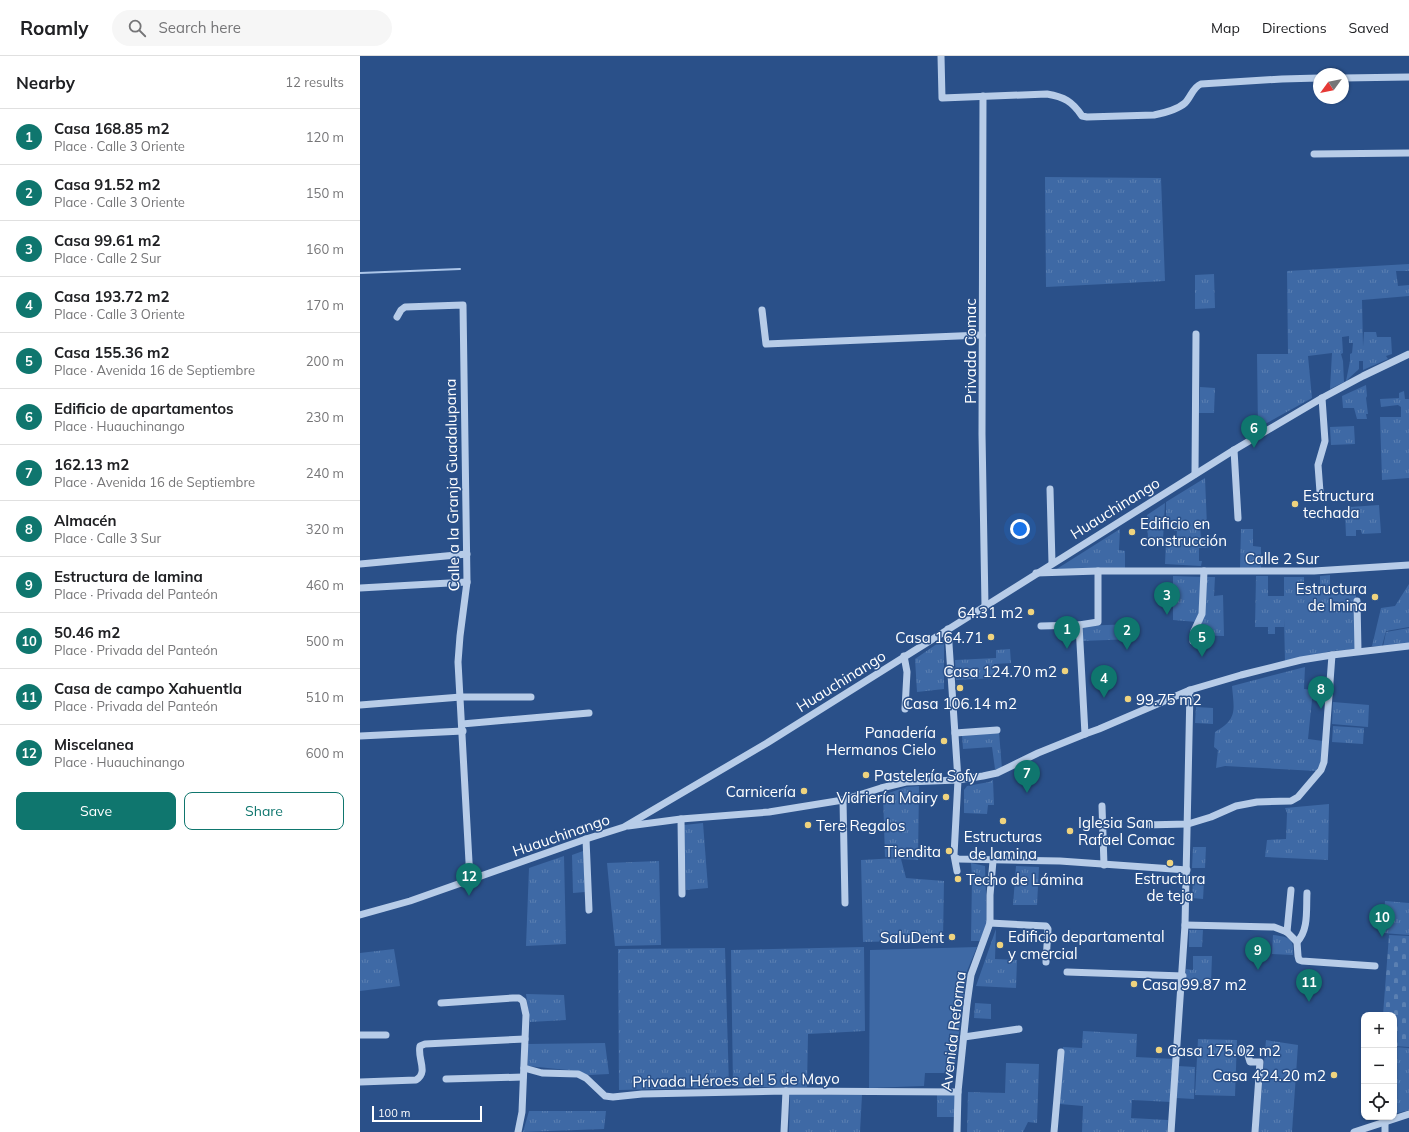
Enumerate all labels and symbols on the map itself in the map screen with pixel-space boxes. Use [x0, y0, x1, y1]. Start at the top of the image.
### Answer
north arrow [1313, 68, 1349, 104]
street label: Privada Comac [961, 298, 980, 404]
street label: Calle a la Granja Guadalupana [441, 378, 463, 592]
pin: 6 [1241, 415, 1267, 448]
street label: Huauchinango [1067, 473, 1163, 543]
place label: Estructura techada [1303, 486, 1374, 522]
marker: Estructura techada [1290, 499, 1300, 509]
place label: Edificio en construcción [1140, 514, 1227, 550]
your location [1010, 519, 1030, 539]
marker: Edificio en construcción [1127, 527, 1137, 537]
street label: Calle 2 Sur [1245, 549, 1320, 568]
place label: Estructura de lmina [1296, 579, 1367, 615]
pin: 3 [1154, 582, 1180, 615]
marker: Estructura de lmina [1370, 592, 1380, 602]
place label: 64.31 m2 [957, 603, 1023, 622]
marker: 64.31 m2 [1026, 607, 1036, 617]
pin: 1 [1054, 616, 1080, 649]
pin: 2 [1114, 617, 1140, 650]
pin: 5 [1189, 624, 1215, 657]
place label: Casa 164.71 [895, 628, 983, 647]
marker: Casa 164.71 [986, 632, 996, 642]
street label: Huauchinango [793, 646, 889, 716]
place label: Casa 124.70 m2 [943, 662, 1057, 681]
pin: 4 [1091, 665, 1117, 698]
marker: Casa 124.70 m2 [1060, 666, 1070, 676]
pin: 8 [1308, 676, 1334, 709]
marker: Casa 106.14 m2 [955, 683, 965, 693]
place label: 99.75 m2 [1136, 690, 1202, 709]
place label: Casa 106.14 m2 [903, 694, 1017, 713]
marker: 99.75 m2 [1123, 694, 1133, 704]
place label: Panadería Hermanos Cielo [826, 723, 936, 759]
marker: Panadería Hermanos Cielo [939, 736, 949, 746]
pin: 7 [1014, 760, 1040, 793]
place label: Pastelería Sofy [874, 766, 978, 785]
marker: Pastelería Sofy [861, 770, 871, 780]
place label: Carnicería [726, 782, 796, 801]
marker: Carnicería [799, 786, 809, 796]
place label: Vidriería Mairy [837, 788, 938, 807]
marker: Vidriería Mairy [941, 792, 951, 802]
street label: Huauchinango [510, 809, 612, 861]
place label: Iglesia San Rafael Comac [1078, 813, 1175, 849]
place label: Tere Regalos [816, 816, 906, 835]
marker: Estructuras de lamina [998, 816, 1008, 826]
marker: Tere Regalos [803, 820, 813, 830]
marker: Iglesia San Rafael Comac [1065, 826, 1075, 836]
place label: Estructuras de lamina [964, 827, 1042, 863]
place label: Tiendita [885, 842, 941, 861]
marker: Tiendita [944, 846, 954, 856]
marker: Estructura de teja [1165, 858, 1175, 868]
pin: 12 [456, 863, 482, 896]
place label: Estructura de teja [1134, 869, 1206, 905]
place label: Techo de Lámina [966, 870, 1084, 889]
marker: Techo de Lámina [953, 874, 963, 884]
pin: 10 [1369, 904, 1395, 937]
place label: Edificio departamental y cmercial [1008, 927, 1165, 963]
place label: SaluDent [880, 928, 944, 947]
marker: SaluDent [947, 932, 957, 942]
pin: 9 [1245, 937, 1271, 970]
marker: Edificio departamental y cmercial [995, 940, 1005, 950]
pin: 11 [1296, 969, 1322, 1002]
street label: Avenida Reforma [936, 970, 970, 1092]
place label: Casa 99.87 m2 [1142, 975, 1247, 994]
marker: Casa 99.87 m2 [1129, 979, 1139, 989]
place label: Casa 175.02 m2 [1167, 1041, 1281, 1060]
marker: Casa 175.02 m2 [1154, 1045, 1164, 1055]
place label: Casa 424.20 m2 [1212, 1066, 1326, 1085]
street label: Privada Héroes del 5 de Mayo [632, 1069, 840, 1091]
marker: Casa 424.20 m2 [1329, 1070, 1339, 1080]
scale bar [372, 1104, 482, 1123]

